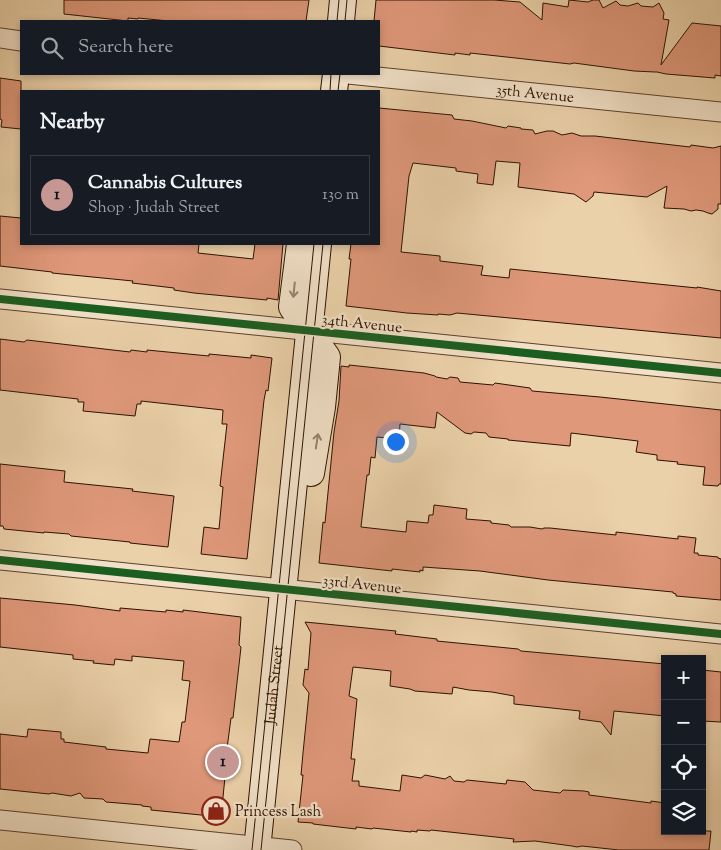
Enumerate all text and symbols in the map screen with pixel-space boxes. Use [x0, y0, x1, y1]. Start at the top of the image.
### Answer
search box [20, 20, 380, 75]
icon: search [38, 34, 66, 62]
text: Search here [78, 34, 173, 61]
street label: 35th Avenue [495, 80, 575, 109]
text: Nearby [40, 108, 105, 138]
text: Cannabis Cultures [88, 170, 242, 197]
text: 1 [54, 184, 60, 207]
text: 130 m [322, 184, 359, 207]
text: Shop · Judah Street [88, 197, 219, 220]
one-way arrow [289, 282, 299, 298]
street label: 34th Avenue [321, 310, 403, 339]
your location [383, 429, 409, 455]
one-way arrow [312, 433, 322, 449]
street label: 33rd Avenue [321, 571, 402, 600]
street label: Judah Street [261, 645, 290, 726]
map controls [661, 655, 706, 835]
button: + [661, 655, 706, 700]
button: − [661, 700, 706, 745]
pin: 1 [207, 743, 239, 781]
button: locate [661, 745, 706, 790]
button: layers [661, 790, 706, 835]
shop icon: Princess Lash [201, 796, 231, 826]
place label: Princess Lash [235, 802, 321, 823]

